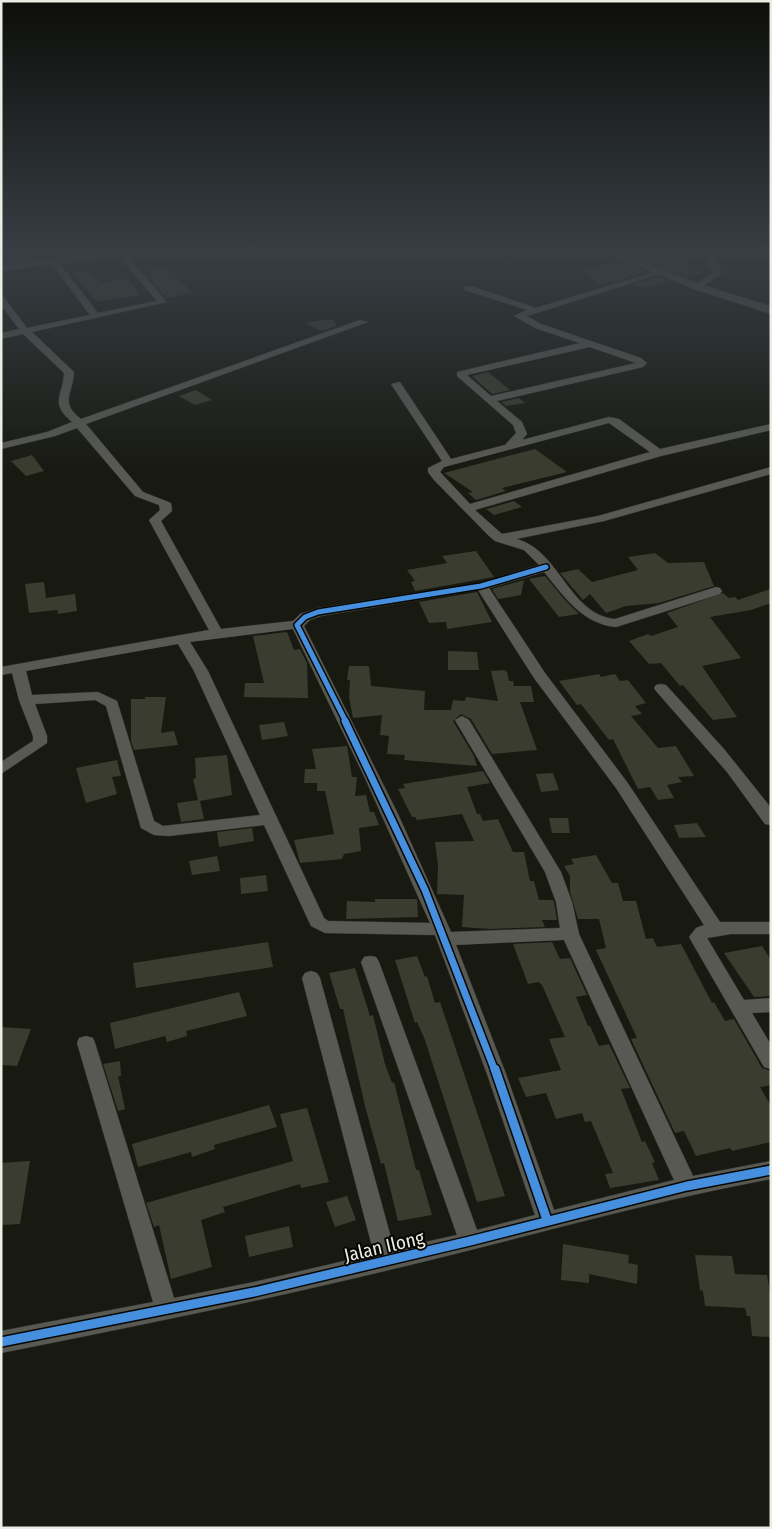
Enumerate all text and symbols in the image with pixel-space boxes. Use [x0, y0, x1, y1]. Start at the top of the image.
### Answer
street label: Jalan Ilong [342, 1226, 427, 1267]

